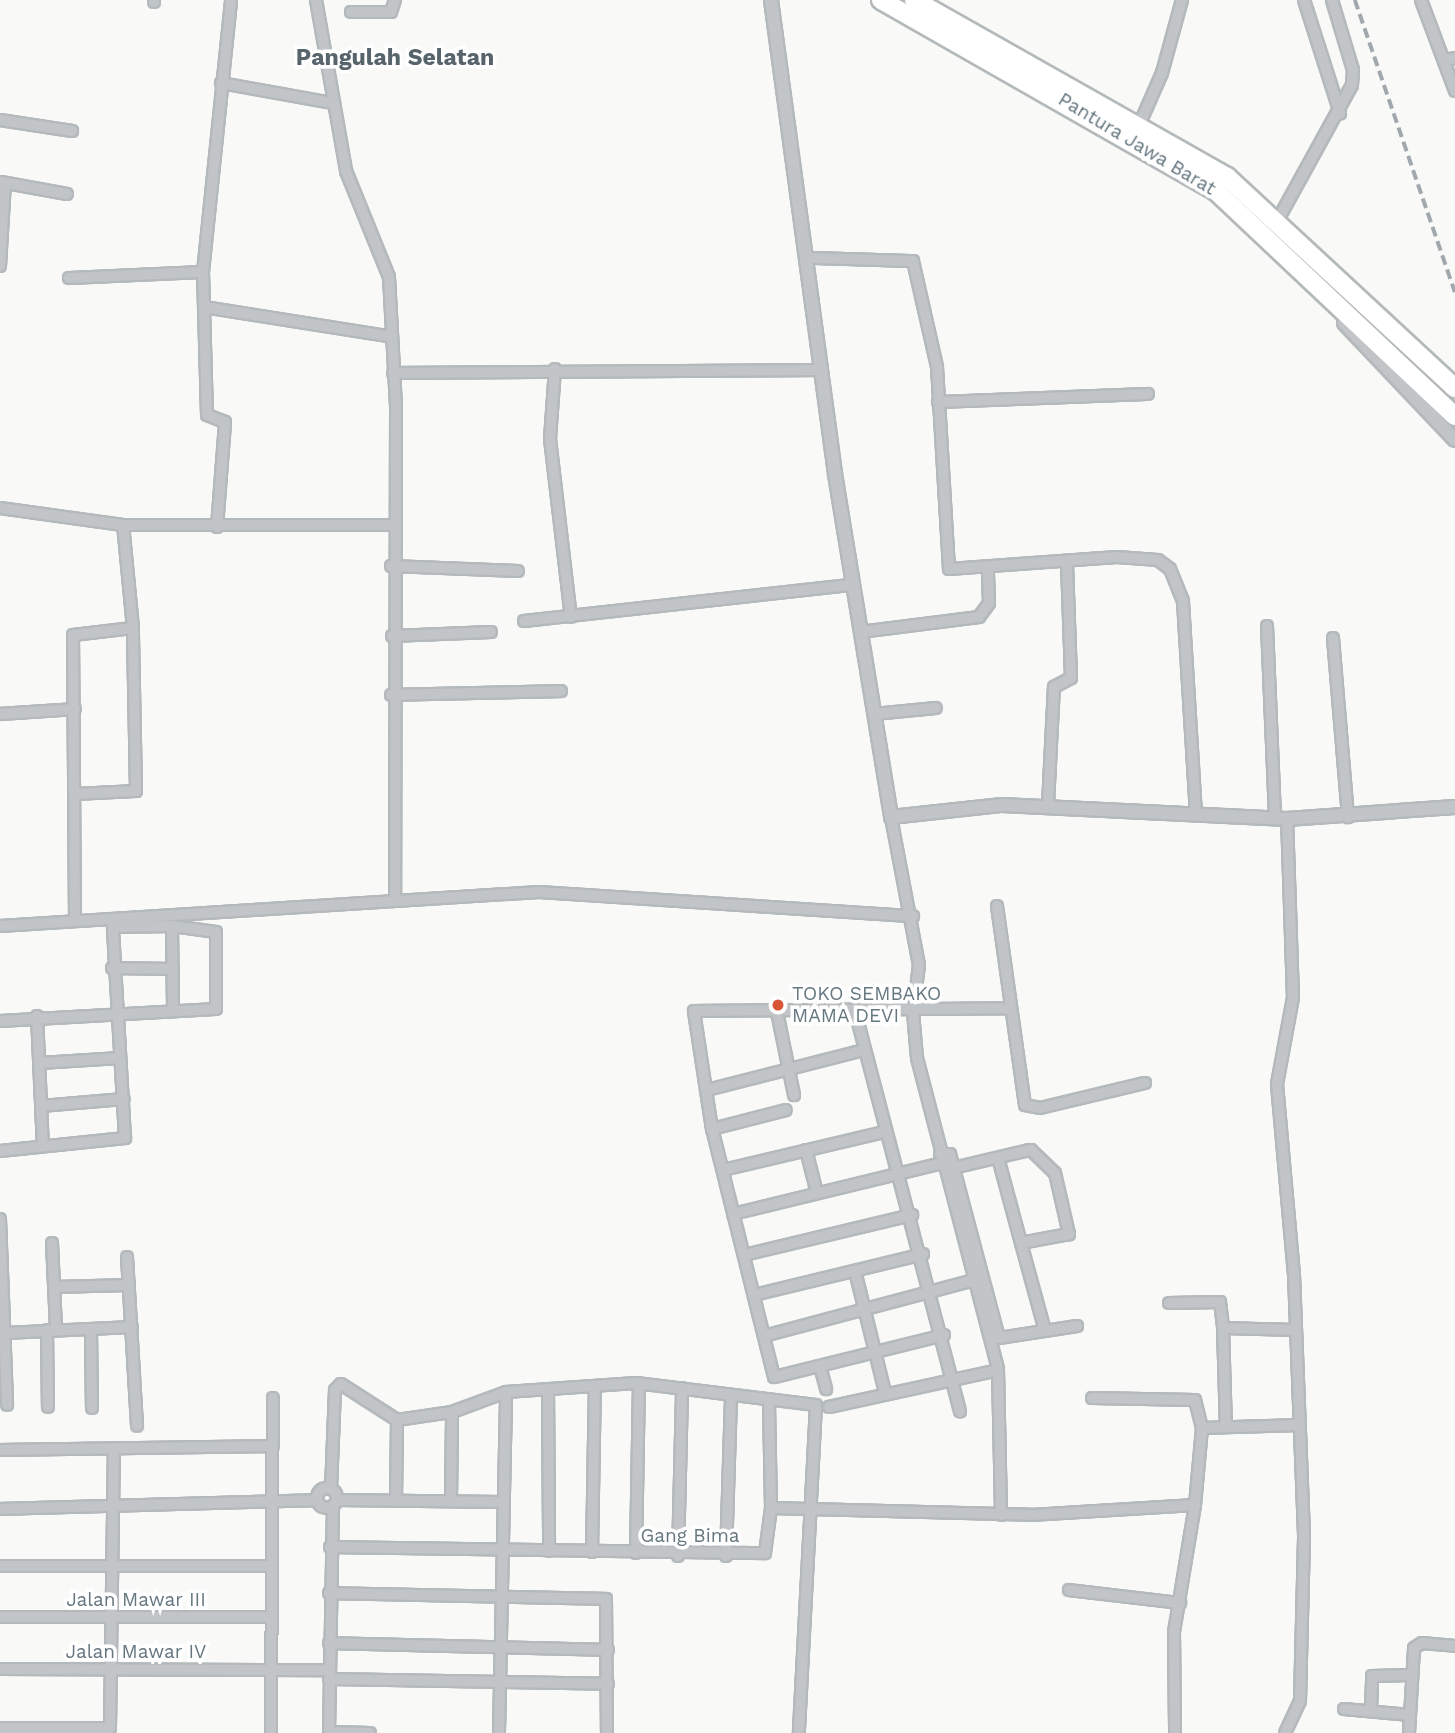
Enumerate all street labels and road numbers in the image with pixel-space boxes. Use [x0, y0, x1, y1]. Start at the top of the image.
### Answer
street label: Pantura Jawa Barat [1053, 88, 1221, 200]
street label: Gang Bima [640, 1525, 740, 1547]
street label: Jalan Mawar III [66, 1589, 206, 1611]
street label: Jalan Mawar IV [65, 1641, 207, 1663]

